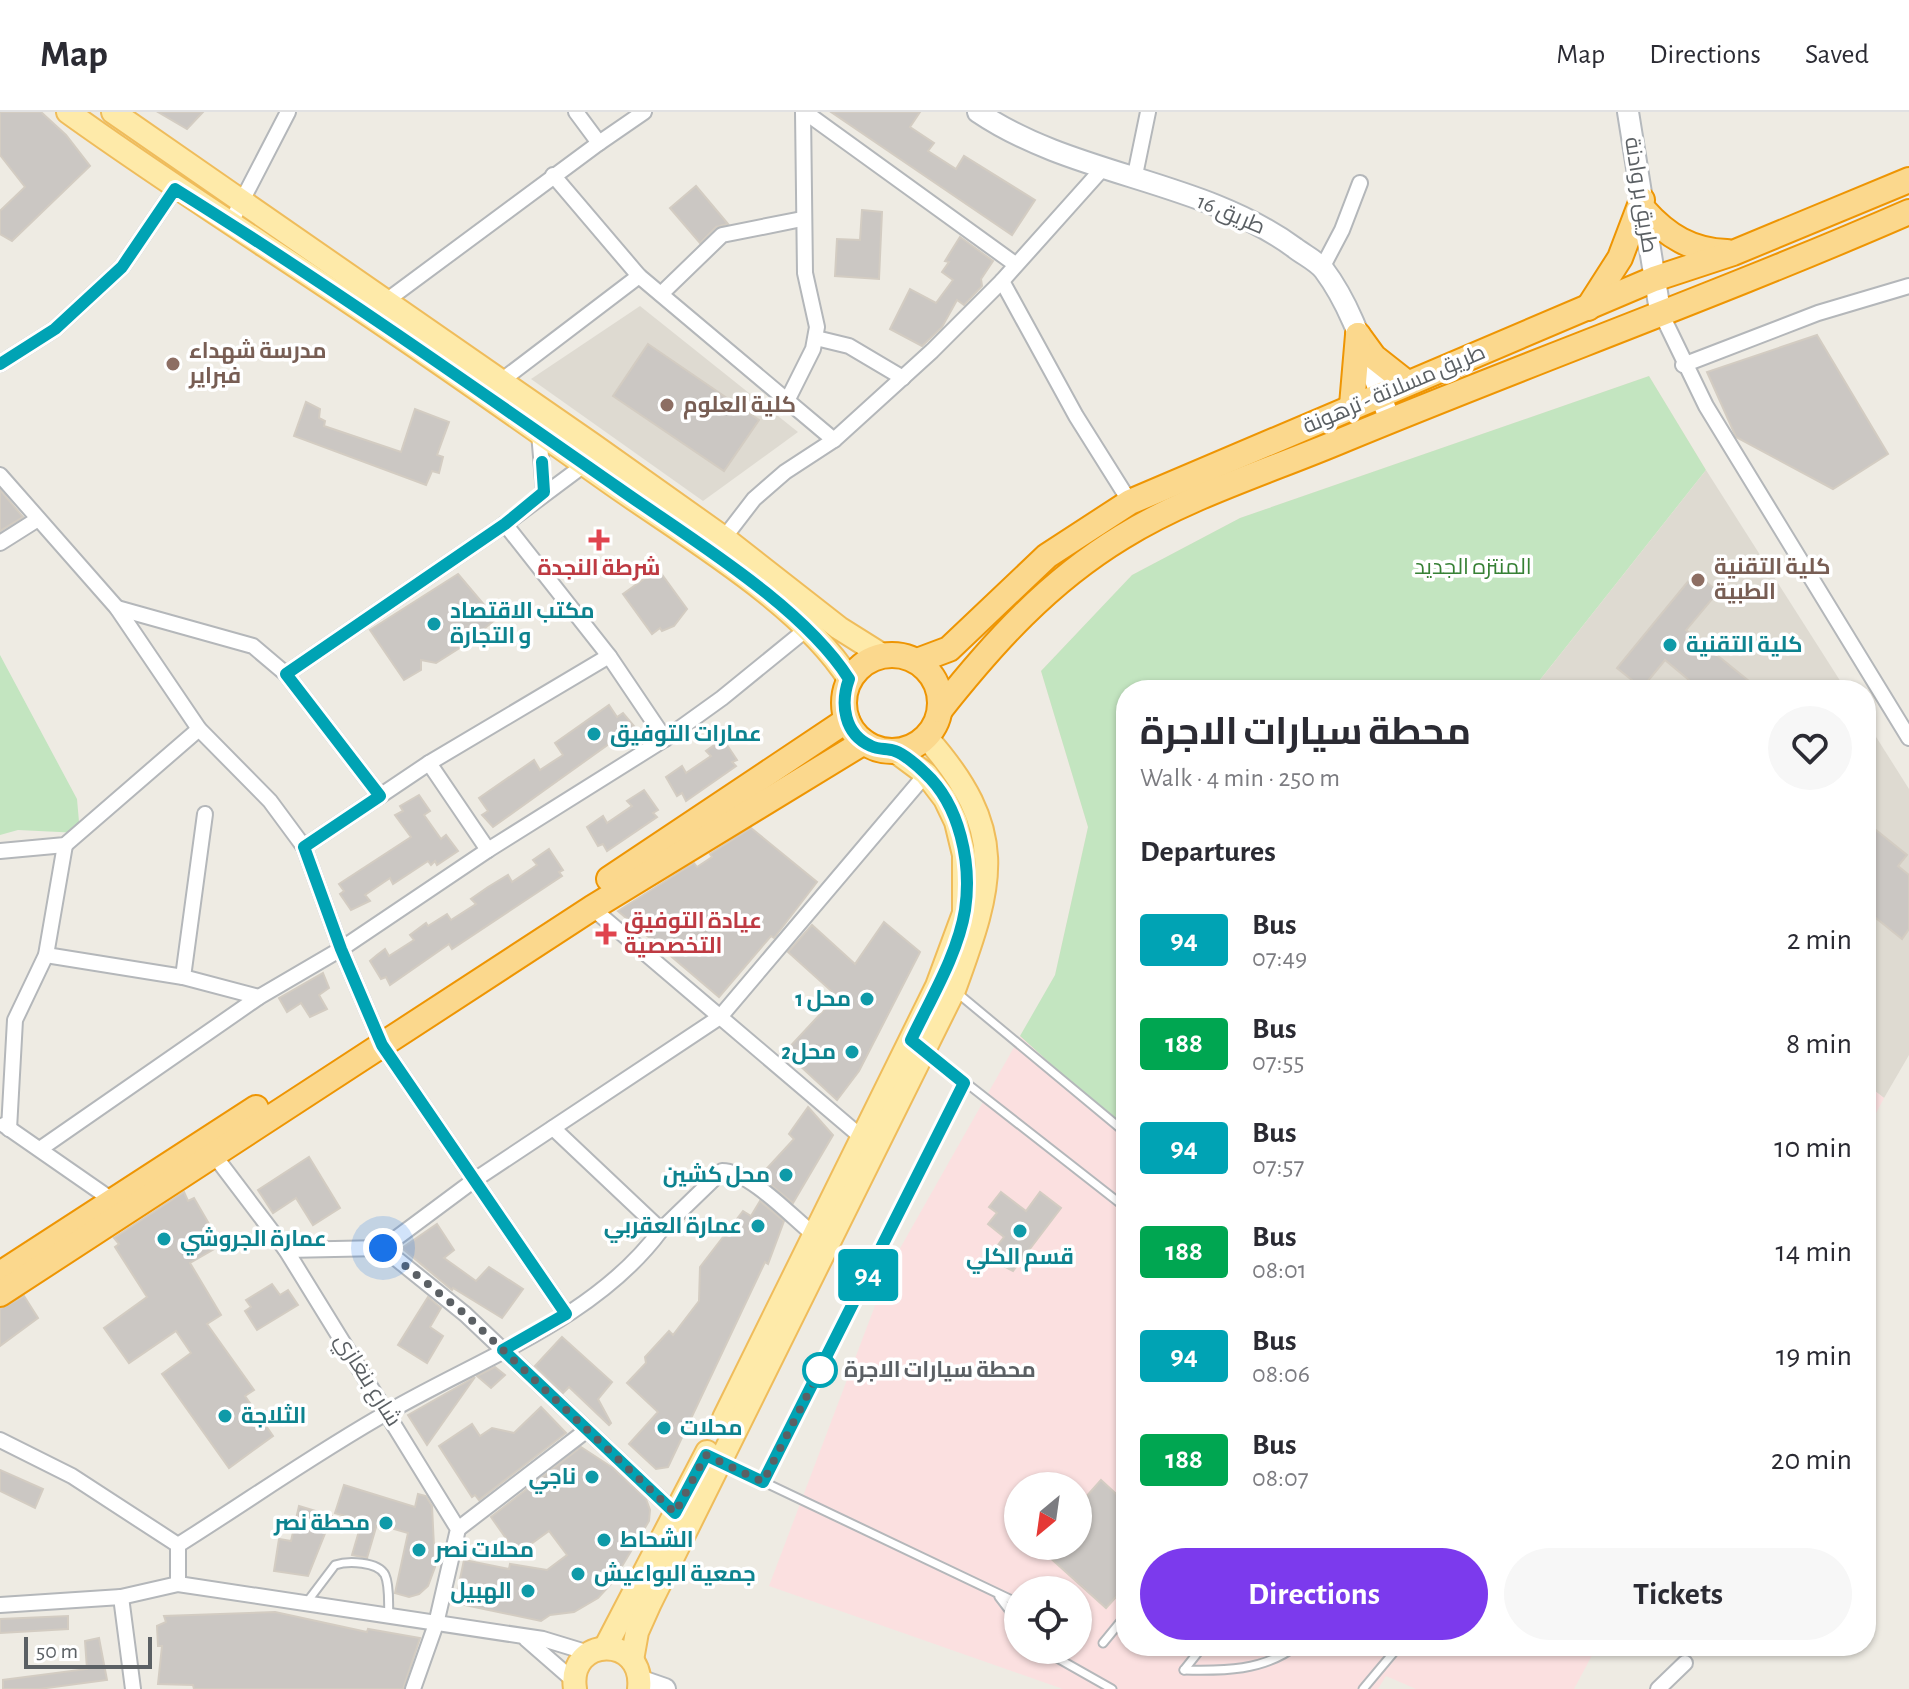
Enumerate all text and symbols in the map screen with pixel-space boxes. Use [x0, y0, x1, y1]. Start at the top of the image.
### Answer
text: Map [40, 36, 108, 74]
text: Map [1556, 41, 1605, 69]
text: Directions [1649, 41, 1761, 69]
text: Saved [1805, 41, 1869, 69]
street label: طريق بر وادنة [1619, 135, 1661, 255]
street label: طريق 16 [1193, 190, 1268, 240]
place label: مدرسة شهداء فبراير [188, 339, 327, 389]
street label: طريق مسلاتة - ترهونة [1300, 341, 1489, 439]
marker: مدرسة شهداء فبراير [164, 355, 182, 373]
place label: كلية العلوم [683, 394, 796, 420]
marker: كلية العلوم [658, 396, 676, 414]
marker: شرطة النجدة [588, 529, 610, 551]
place label: شرطة النجدة [537, 556, 661, 581]
park label: المنتزه الجديد [1414, 556, 1532, 579]
place label: كلية التقنية الطبية [1714, 556, 1830, 604]
marker: كلية التقنية الطبية [1689, 571, 1707, 589]
place label: مكتب الاقتصاد و التجارة [450, 600, 595, 649]
marker: مكتب الاقتصاد و التجارة [425, 615, 443, 633]
place label: كلية التقنية [1686, 634, 1802, 657]
marker: كلية التقنية [1661, 636, 1679, 654]
button: heart [1768, 706, 1852, 790]
text: محطة سيارات الاجرة [1140, 714, 1471, 752]
place label: عمارات التوفيق [610, 723, 762, 747]
marker: عمارات التوفيق [585, 725, 603, 743]
text: Walk · 4 min · 250 m [1140, 765, 1340, 791]
text: Departures [1140, 837, 1276, 867]
place label: عيادة التوفيق التخصصية [624, 910, 762, 958]
text: Bus [1252, 910, 1297, 940]
marker: عيادة التوفيق التخصصية [595, 923, 617, 945]
text: 2 min [1787, 925, 1852, 955]
text: 94 [1170, 926, 1198, 954]
text: 07:49 [1252, 945, 1307, 971]
place label: محل 1 [795, 988, 851, 1012]
marker: محل 1 [858, 990, 876, 1008]
text: Bus [1252, 1014, 1297, 1044]
text: 8 min [1786, 1029, 1852, 1059]
text: 188 [1165, 1030, 1203, 1058]
place label: محل2 [781, 1041, 836, 1065]
marker: محل2 [843, 1043, 861, 1061]
text: 07:55 [1252, 1049, 1304, 1075]
text: Bus [1252, 1118, 1297, 1148]
text: 10 min [1774, 1133, 1852, 1163]
text: 94 [1170, 1134, 1198, 1162]
text: 07:57 [1252, 1153, 1304, 1179]
place label: محل كشين [663, 1163, 770, 1188]
marker: محل كشين [777, 1166, 795, 1184]
place label: عمارة العقربي [604, 1215, 742, 1243]
marker: عمارة العقربي [749, 1217, 767, 1235]
marker: قسم الكلي [1011, 1222, 1029, 1240]
text: Bus [1252, 1222, 1297, 1252]
place label: عمارة الجروشي [180, 1227, 327, 1256]
your location [363, 1228, 403, 1268]
marker: عمارة الجروشي [155, 1230, 173, 1248]
text: 14 min [1776, 1237, 1852, 1267]
text: 188 [1165, 1238, 1203, 1266]
place label: قسم الكلي [966, 1246, 1074, 1274]
line badge: 94 [832, 1249, 904, 1301]
text: 08:01 [1252, 1257, 1307, 1283]
text: 94 [854, 1261, 882, 1289]
text: Bus [1252, 1326, 1297, 1356]
street label: شارع بنغازي [327, 1330, 405, 1433]
text: 19 min [1776, 1341, 1852, 1371]
text: 94 [1170, 1342, 1198, 1370]
marker: محطة سيارات الاجرة [803, 1353, 837, 1387]
place label: محطة سيارات الاجرة [844, 1359, 1036, 1383]
text: 08:06 [1252, 1361, 1310, 1387]
place label: الثلاجة [241, 1404, 306, 1428]
marker: الثلاجة [216, 1407, 234, 1425]
place label: محلات [680, 1417, 743, 1439]
marker: محلات [655, 1419, 673, 1437]
text: Bus [1252, 1430, 1297, 1460]
text: 20 min [1771, 1445, 1852, 1475]
text: 188 [1165, 1446, 1203, 1474]
text: 08:07 [1252, 1465, 1309, 1491]
place label: ناجي [528, 1466, 576, 1494]
marker: ناجي [583, 1468, 601, 1486]
north arrow [1004, 1472, 1092, 1560]
map controls [1004, 1472, 1092, 1664]
place label: محطة نصر [273, 1512, 370, 1536]
marker: محطة نصر [377, 1514, 395, 1532]
place label: الشحاط [620, 1528, 694, 1551]
marker: الشحاط [595, 1531, 613, 1549]
place label: محلات نصر [434, 1539, 534, 1563]
marker: محلات نصر [410, 1541, 428, 1559]
button: Directions [1140, 1548, 1488, 1640]
button: Tickets [1504, 1548, 1852, 1640]
place label: جمعية البواعيش [594, 1562, 756, 1587]
marker: جمعية البواعيش [569, 1565, 587, 1583]
button: locate [1004, 1576, 1092, 1664]
place label: الهبيل [450, 1580, 512, 1604]
marker: الهبيل [519, 1582, 537, 1600]
scale bar [24, 1633, 152, 1669]
text: 50 m [36, 1640, 78, 1662]

